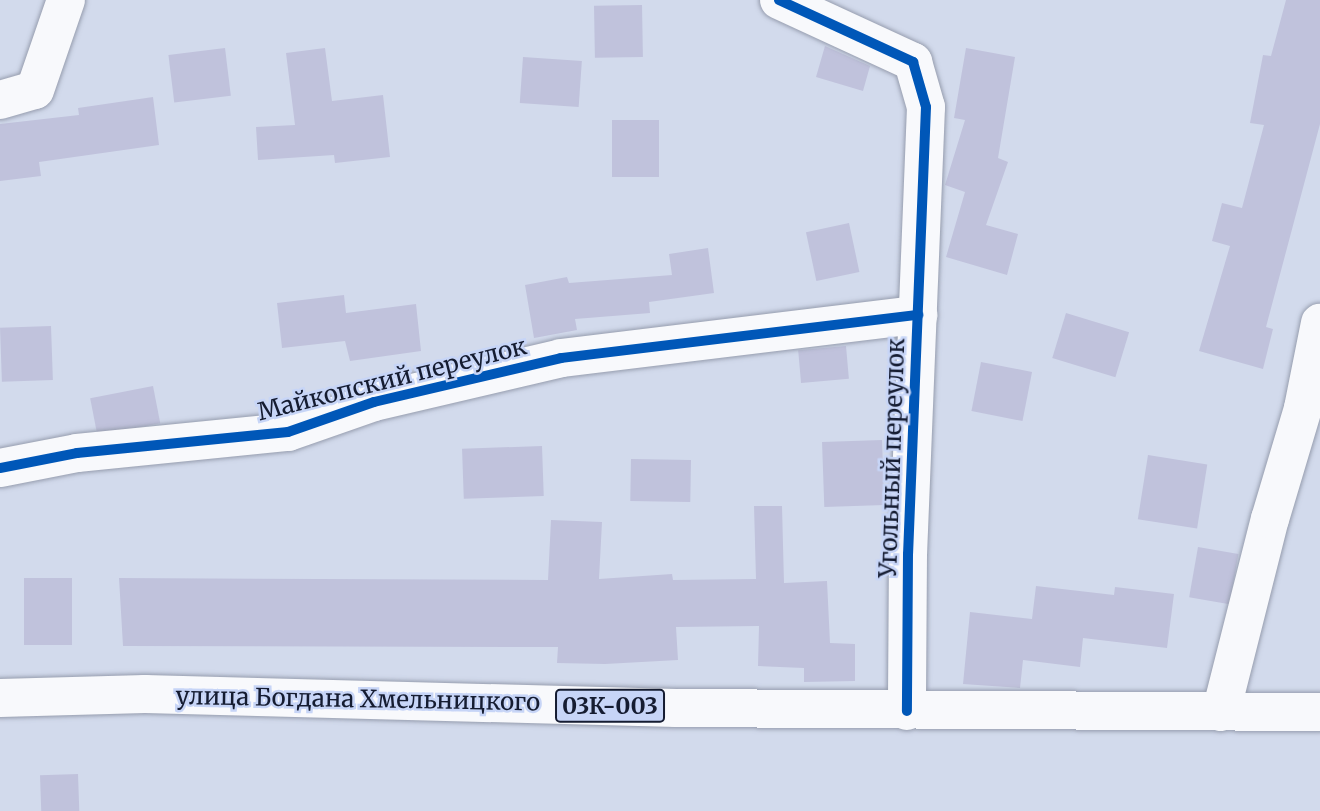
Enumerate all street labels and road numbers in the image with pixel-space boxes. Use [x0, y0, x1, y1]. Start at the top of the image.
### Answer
street label: Майкопский переулок [254, 332, 530, 426]
street label: Угольный переулок [873, 338, 911, 578]
street label: улица Богдана Хмельницкого [176, 681, 540, 717]
road number: 03К-003 [554, 686, 666, 726]

